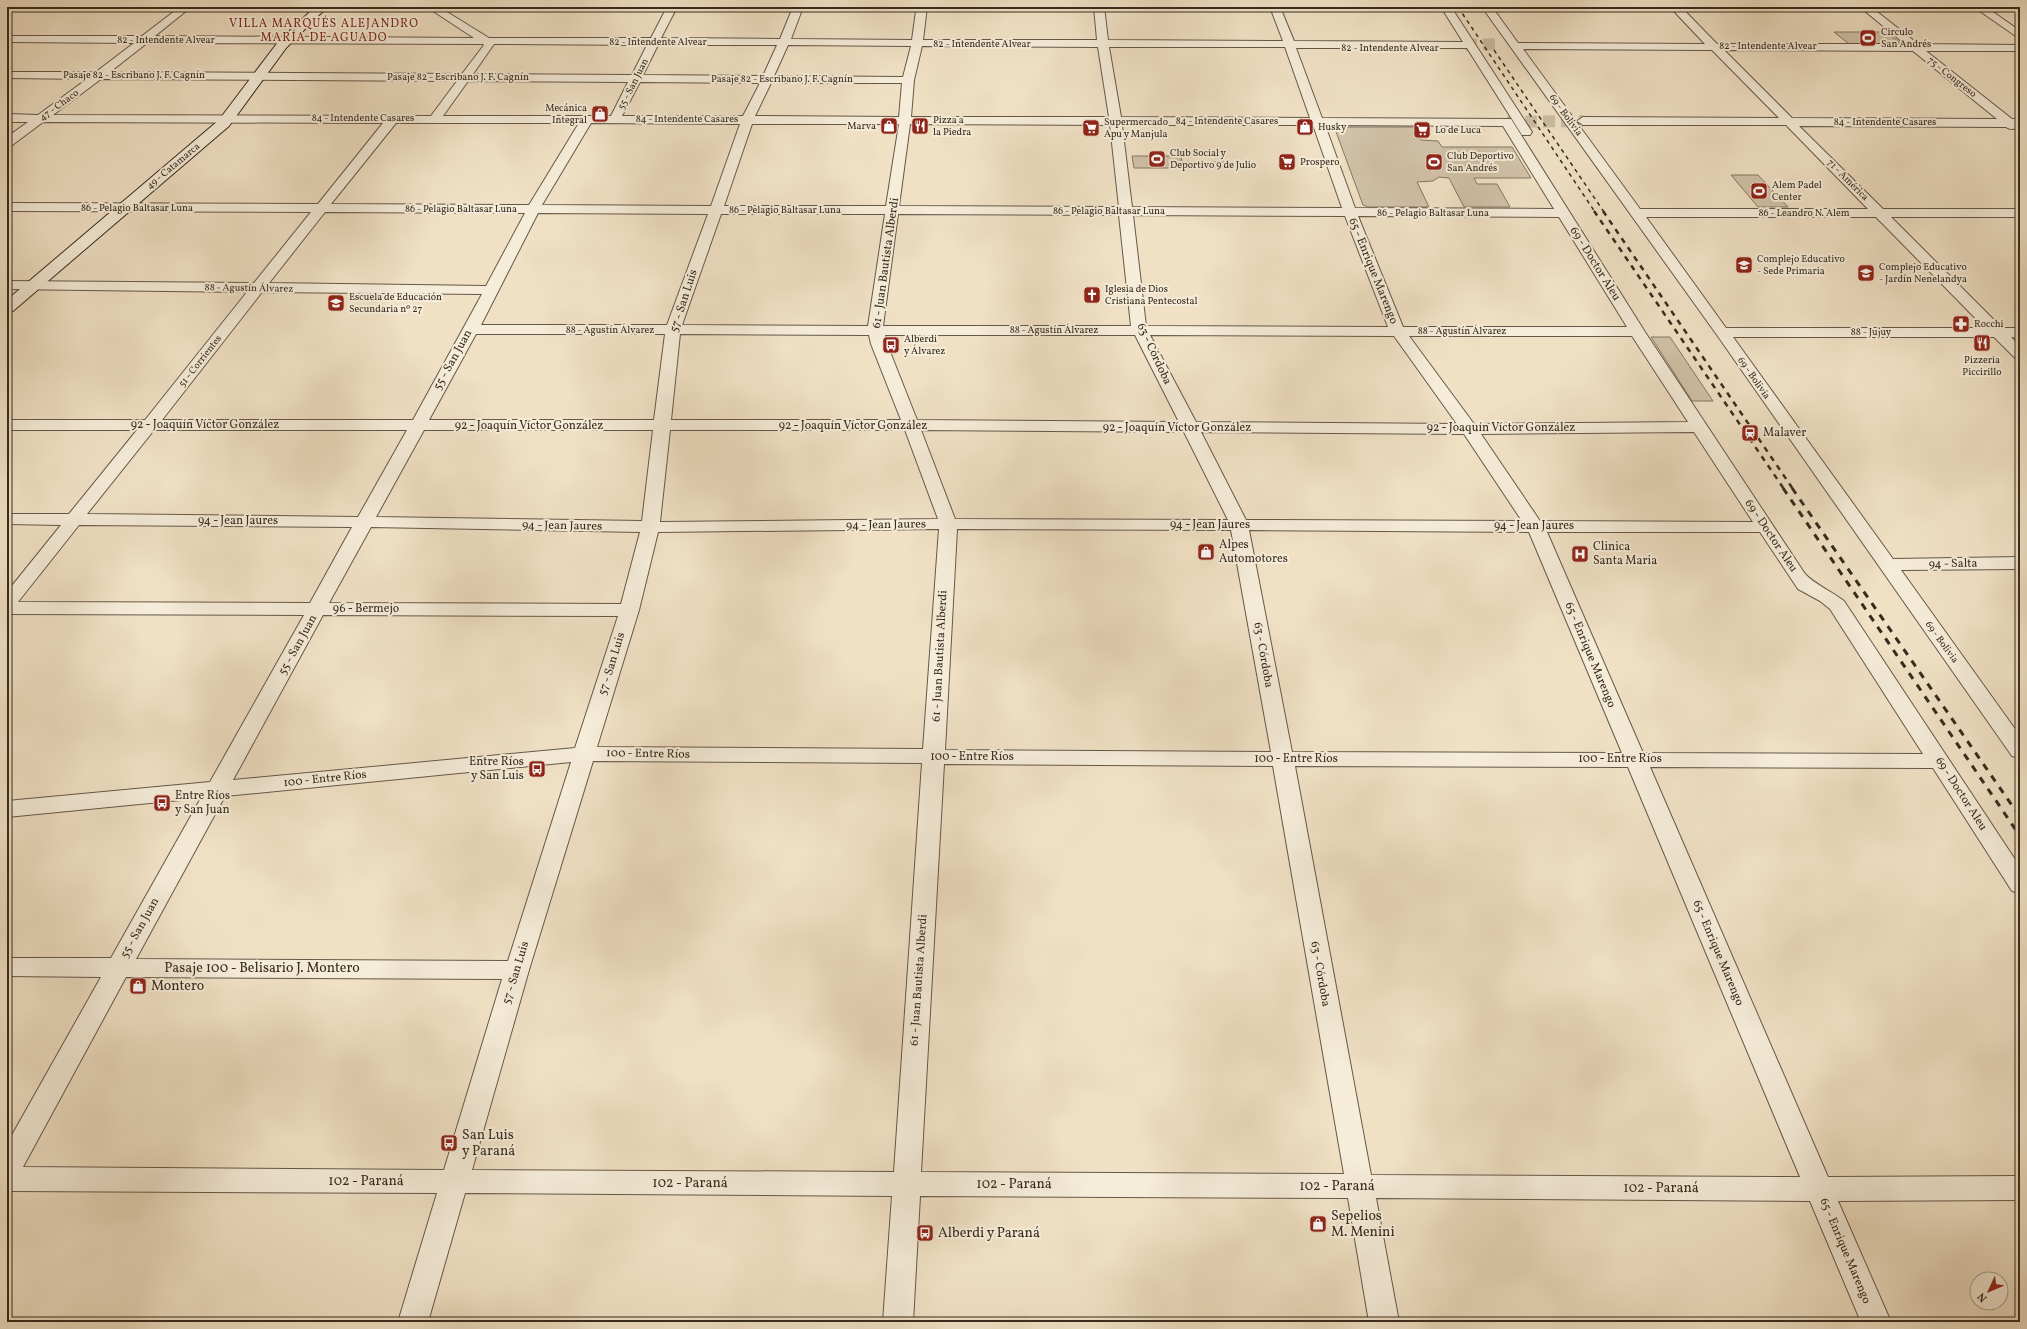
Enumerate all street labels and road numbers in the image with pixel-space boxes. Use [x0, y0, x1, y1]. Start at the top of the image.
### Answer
street label: 82 - Intendente Alvear [117, 33, 215, 47]
street label: 82 - Intendente Alvear [609, 35, 707, 49]
street label: 82 - Intendente Alvear [933, 37, 1031, 51]
street label: 82 - Intendente Alvear [1719, 39, 1817, 53]
street label: 82 - Intendente Alvear [1341, 41, 1439, 55]
street label: 75 - Congreso [1924, 53, 1980, 101]
street label: 55 - San Juan [614, 56, 652, 112]
street label: Pasaje 82 - Escribano J. F. Cagnín [63, 68, 205, 82]
street label: Pasaje 82 - Escribano J. F. Cagnín [387, 70, 529, 84]
street label: Pasaje 82 - Escribano J. F. Cagnín [711, 72, 853, 86]
street label: 47 - Chaco [36, 86, 82, 124]
street label: 69 - Bolivia [1546, 91, 1586, 139]
street label: 84 - Intendente Casares [312, 111, 414, 125]
street label: 84 - Intendente Casares [636, 112, 738, 126]
street label: 84 - Intendente Casares [1176, 114, 1278, 128]
street label: 84 - Intendente Casares [1834, 115, 1936, 129]
street label: 49 - Catamarca [143, 139, 203, 193]
street label: 71 - América [1824, 156, 1872, 204]
street label: 61 - Juan Bautista Alberdi [869, 196, 903, 329]
street label: 86 - Pelagio Baltasar Luna [81, 201, 193, 215]
street label: 86 - Pelagio Baltasar Luna [405, 202, 517, 216]
street label: 86 - Pelagio Baltasar Luna [729, 203, 841, 217]
street label: 86 - Pelagio Baltasar Luna [1053, 204, 1165, 218]
street label: 86 - Pelagio Baltasar Luna [1377, 206, 1489, 220]
street label: 86 - Leandro N. Alem [1758, 206, 1850, 220]
street label: 65 - Enrique Marengo [1344, 216, 1402, 326]
street label: 69 - Doctor Aleu [1566, 224, 1624, 304]
street label: 57 - San Luis [666, 267, 702, 335]
street label: 88 - Agustín Álvarez [205, 280, 293, 296]
street label: 63 - Córdoba [1133, 321, 1175, 387]
street label: 88 - Agustín Álvarez [566, 323, 654, 337]
street label: 88 - Agustín Álvarez [1010, 323, 1098, 337]
street label: 88 - Agustín Álvarez [1418, 324, 1506, 338]
street label: 88 - Jujuy [1851, 325, 1892, 339]
street label: 55 - San Juan [430, 327, 476, 393]
street label: 51 - Corrientes [175, 332, 225, 390]
street label: 69 - Bolivia [1734, 354, 1774, 402]
street label: 92 - Joaquín Víctor González [131, 417, 279, 433]
street label: 92 - Joaquín Víctor González [455, 418, 603, 434]
street label: 92 - Joaquín Víctor González [779, 418, 927, 434]
street label: 92 - Joaquín Víctor González [1103, 420, 1251, 436]
street label: 92 - Joaquín Víctor González [1427, 420, 1575, 436]
street label: 69 - Doctor Aleu [1741, 496, 1801, 576]
street label: 94 - Jean Jaures [198, 513, 278, 529]
street label: 94 - Jean Jaures [846, 516, 926, 534]
street label: 94 - Jean Jaures [522, 517, 602, 535]
street label: 94 - Jean Jaures [1170, 517, 1250, 533]
street label: 94 - Jean Jaures [1494, 518, 1574, 534]
street label: 94 - Salta [1928, 556, 1978, 572]
street label: 61 - Juan Bautista Alberdi [929, 589, 951, 722]
street label: 65 - Enrique Marengo [1561, 600, 1619, 710]
street label: 96 - Bermejo [333, 601, 399, 617]
street label: 55 - San Juan [275, 612, 321, 678]
street label: 69 - Bolivia [1922, 618, 1962, 666]
street label: 63 - Córdoba [1249, 621, 1277, 689]
street label: 57 - San Luis [595, 630, 629, 698]
street label: 100 - Entre Ríos [606, 745, 690, 763]
street label: 100 - Entre Ríos [930, 749, 1014, 765]
street label: 100 - Entre Ríos [1254, 751, 1338, 767]
street label: 100 - Entre Ríos [1578, 751, 1662, 767]
street label: 69 - Doctor Aleu [1931, 754, 1991, 834]
street label: 100 - Entre Ríos [283, 767, 367, 791]
street label: 55 - San Juan [117, 895, 163, 961]
street label: 65 - Enrique Marengo [1689, 898, 1747, 1008]
street label: 61 - Juan Bautista Alberdi [906, 913, 932, 1046]
street label: 57 - San Luis [499, 939, 533, 1007]
street label: 63 - Córdoba [1306, 940, 1334, 1008]
street label: Pasaje 100 - Belisario J. Montero [164, 959, 360, 978]
street label: 102 - Paraná [328, 1172, 404, 1191]
street label: 102 - Paraná [652, 1174, 728, 1193]
street label: 102 - Paraná [976, 1175, 1052, 1194]
street label: 102 - Paraná [1299, 1177, 1375, 1196]
street label: 102 - Paraná [1623, 1179, 1699, 1198]
street label: 65 - Enrique Marengo [1816, 1196, 1874, 1306]

